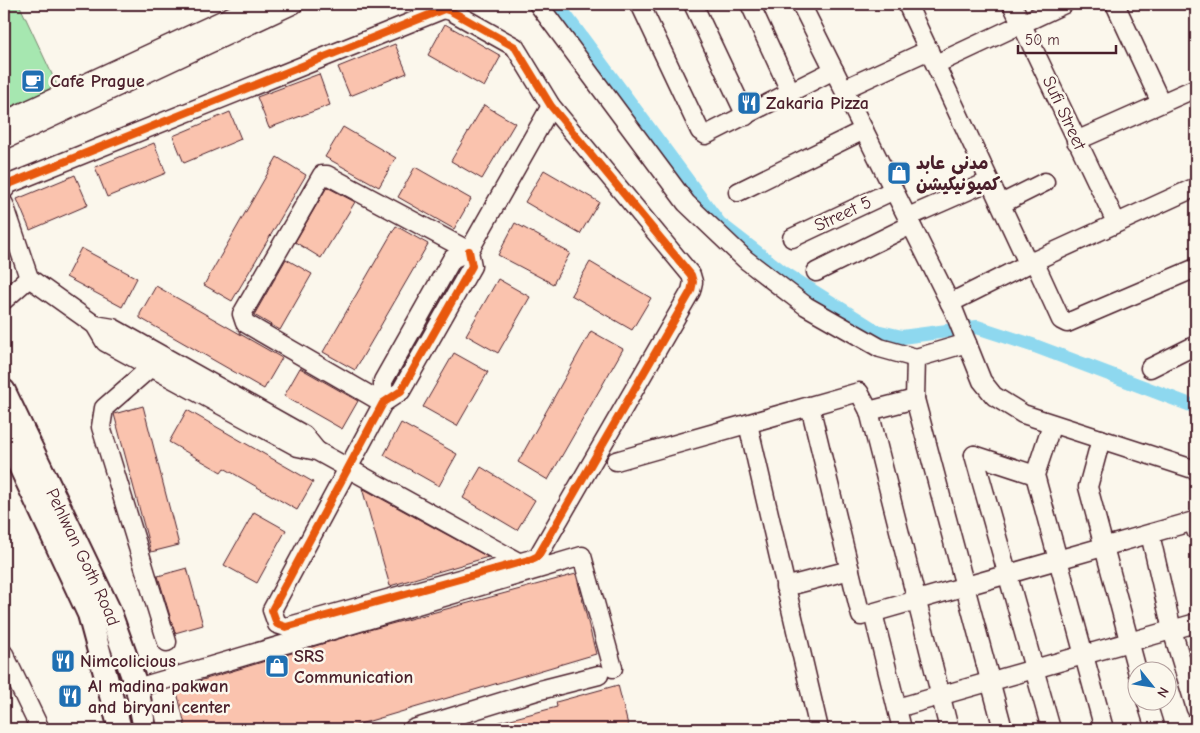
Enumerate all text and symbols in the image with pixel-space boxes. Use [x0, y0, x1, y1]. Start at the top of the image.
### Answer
scale bar [1018, 22, 1115, 54]
text: 50 m [1025, 31, 1060, 49]
cafe icon: Cafe Prague [20, 68, 46, 94]
place label: Cafe Prague [50, 71, 145, 92]
street label: Sufi Street [1038, 73, 1091, 154]
restaurant icon: Zakaria Pizza [736, 90, 762, 116]
place label: Zakaria Pizza [766, 93, 869, 114]
place label: مدنی عابد کمیونیکیشن [916, 153, 1000, 195]
shop icon: مدنی عابد کمیونیکیشن [886, 160, 912, 186]
street label: Street 5 [811, 192, 875, 236]
street label: Pehlwan Goth Road [42, 485, 124, 629]
place label: SRS Communication [294, 646, 413, 688]
restaurant icon: Nimcolicious [50, 648, 76, 674]
place label: Nimcolicious [80, 651, 176, 672]
shop icon: SRS Communication [264, 653, 290, 679]
north arrow [1128, 660, 1178, 710]
place label: Al madina pakwan and biryani center [88, 676, 231, 718]
restaurant icon: Al madina pakwan and biryani center [57, 683, 83, 709]
text: N [1153, 684, 1172, 700]

